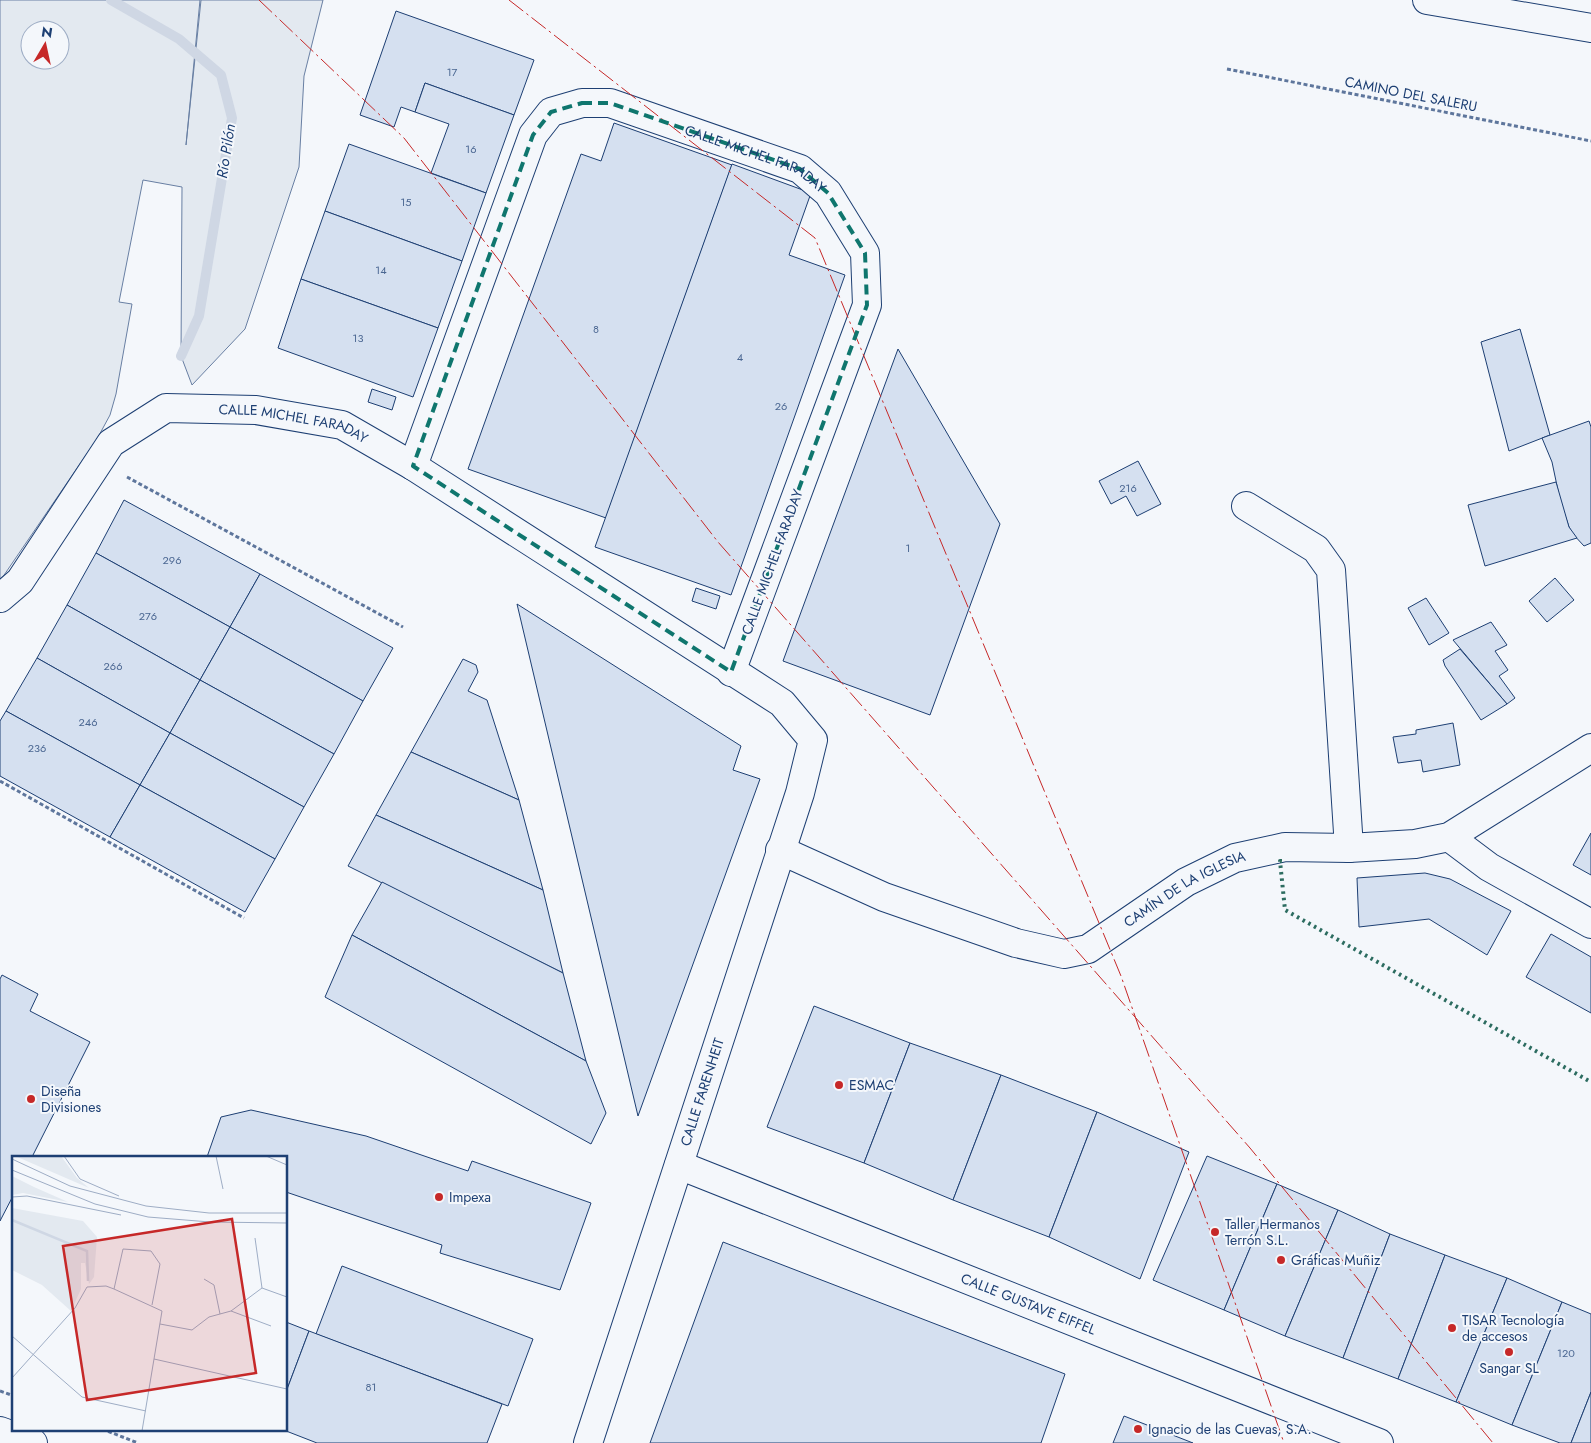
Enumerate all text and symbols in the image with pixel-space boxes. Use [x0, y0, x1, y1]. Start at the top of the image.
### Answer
north arrow [20, 20, 70, 70]
text: N [40, 21, 54, 43]
house number: 17 [447, 64, 458, 80]
street label: CAMINO DEL SALERU [1343, 71, 1479, 117]
street label: CALLE MICHEL FARADAY [682, 120, 831, 198]
water label: Río Pilón [211, 122, 241, 180]
house number: 16 [465, 141, 477, 157]
house number: 15 [400, 194, 412, 210]
house number: 14 [375, 262, 387, 278]
house number: 8 [593, 321, 599, 337]
house number: 13 [353, 330, 363, 346]
house number: 4 [737, 349, 744, 365]
house number: 26 [775, 398, 787, 414]
street label: CALLE MICHEL FARADAY [218, 399, 372, 448]
house number: 216 [1119, 480, 1137, 496]
street label: CALLE MICHEL FARADAY [736, 486, 808, 637]
house number: 1 [906, 540, 910, 556]
house number: 296 [163, 552, 181, 568]
house number: 276 [139, 608, 157, 624]
house number: 266 [104, 658, 122, 674]
house number: 246 [78, 714, 98, 730]
house number: 236 [28, 740, 46, 756]
street label: CAMÍN DE LA IGLESIA [1119, 846, 1248, 932]
street label: CALLE FARENHEIT [675, 1035, 729, 1149]
place label: ESMAC [849, 1075, 894, 1095]
marker: ESMAC [833, 1079, 845, 1091]
place label: Diseña Divisiones [41, 1081, 101, 1117]
marker: Diseña Divisiones [25, 1093, 37, 1105]
inset map [12, 1156, 288, 1430]
place label: Impexa [449, 1187, 491, 1207]
marker: Impexa [433, 1191, 445, 1203]
place label: Taller Hermanos Terrón S.L. [1225, 1214, 1320, 1250]
marker: Taller Hermanos Terrón S.L. [1209, 1226, 1221, 1238]
place label: Gráficas Muñiz [1291, 1250, 1381, 1270]
marker: Gráficas Muñiz [1275, 1254, 1287, 1266]
street label: CALLE GUSTAVE EIFFEL [958, 1268, 1100, 1340]
place label: TISAR Tecnología de accesos [1462, 1310, 1564, 1346]
marker: TISAR Tecnología de accesos [1446, 1322, 1458, 1334]
house number: 120 [1557, 1345, 1575, 1361]
marker: Sangar SL [1503, 1346, 1515, 1358]
place label: Sangar SL [1479, 1358, 1539, 1378]
house number: 81 [366, 1379, 376, 1395]
place label: Ignacio de las Cuevas, S.A. [1148, 1419, 1312, 1439]
marker: Ignacio de las Cuevas, S.A. [1132, 1423, 1144, 1435]

